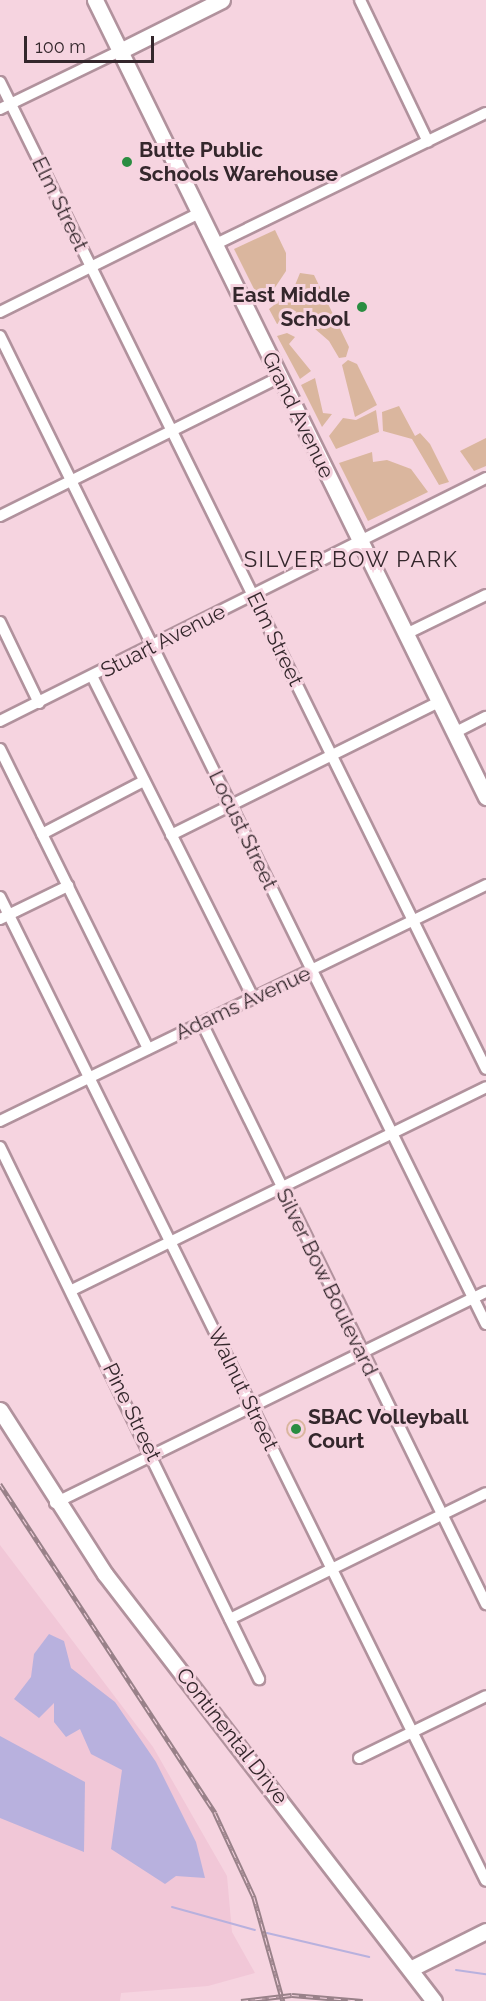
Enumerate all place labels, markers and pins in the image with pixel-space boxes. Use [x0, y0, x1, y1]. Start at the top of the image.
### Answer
place label: Butte Public Schools Warehouse [139, 137, 339, 187]
marker: Butte Public Schools Warehouse [120, 155, 134, 169]
place label: East Middle School [232, 282, 350, 332]
marker: East Middle School [355, 300, 369, 314]
place label: SBAC Volleyball Court [308, 1404, 469, 1454]
marker: SBAC Volleyball Court [289, 1422, 303, 1436]

